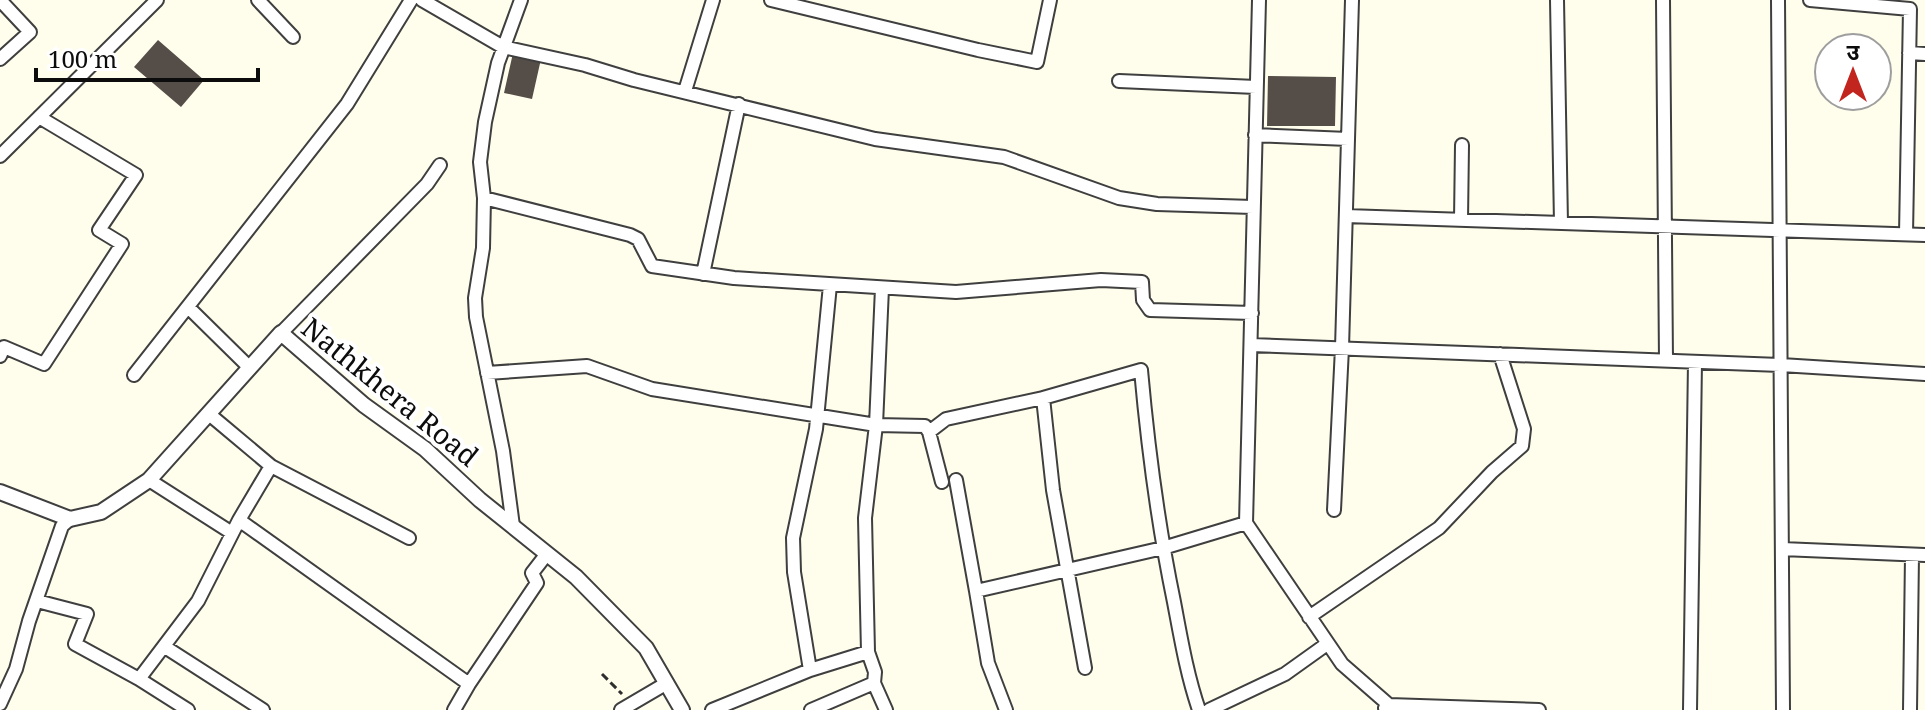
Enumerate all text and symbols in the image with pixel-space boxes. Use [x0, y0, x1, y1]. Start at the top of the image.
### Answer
scale bar [36, 32, 258, 82]
north arrow [1813, 32, 1893, 112]
text: उ [1847, 36, 1861, 66]
text: 100 m [48, 42, 117, 75]
street label: Nathkhera Road [294, 308, 487, 474]

